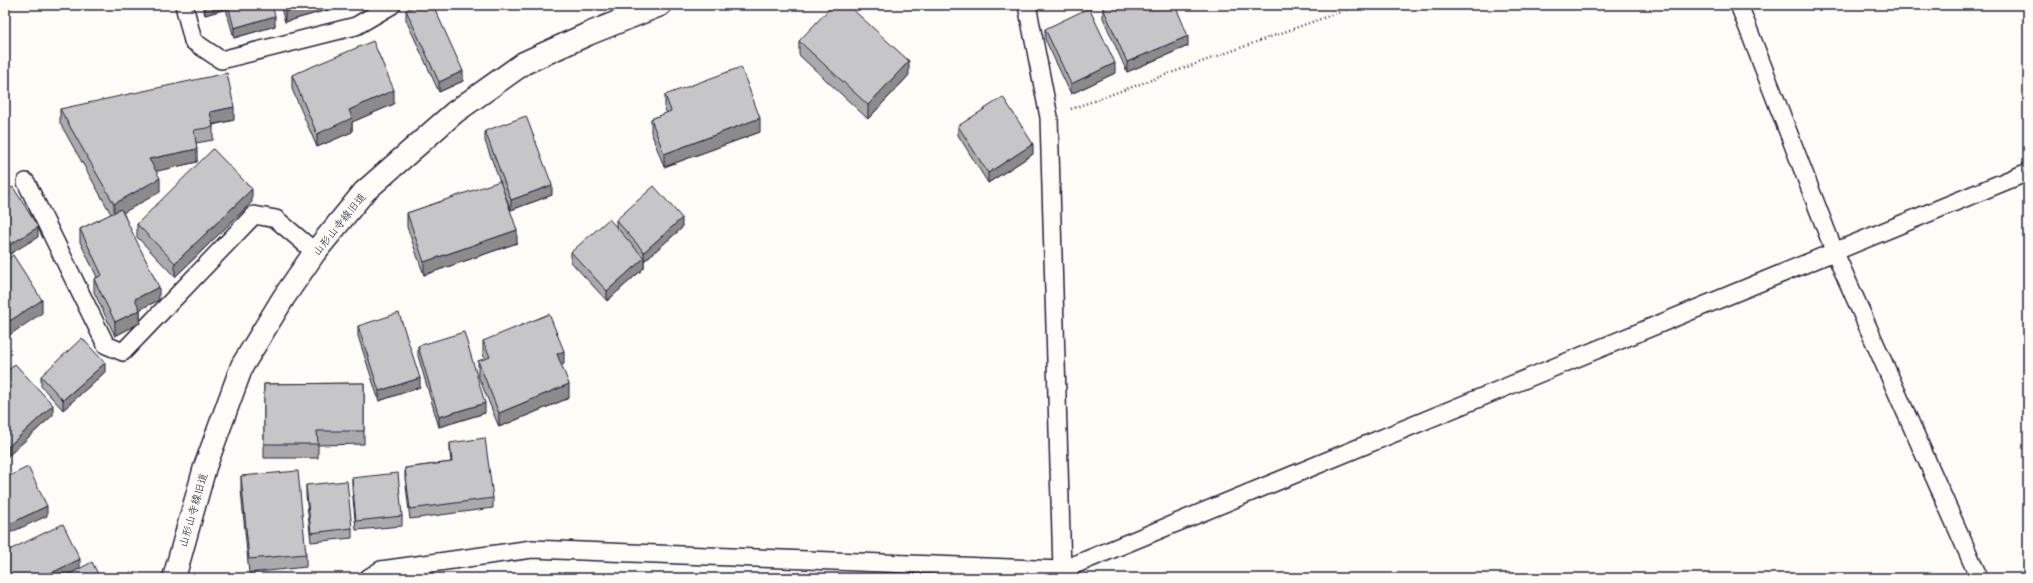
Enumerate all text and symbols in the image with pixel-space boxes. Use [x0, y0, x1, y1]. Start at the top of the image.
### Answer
street label: 山形山寺線旧道 [309, 190, 369, 258]
street label: 山形山寺線旧道 [176, 471, 210, 549]

